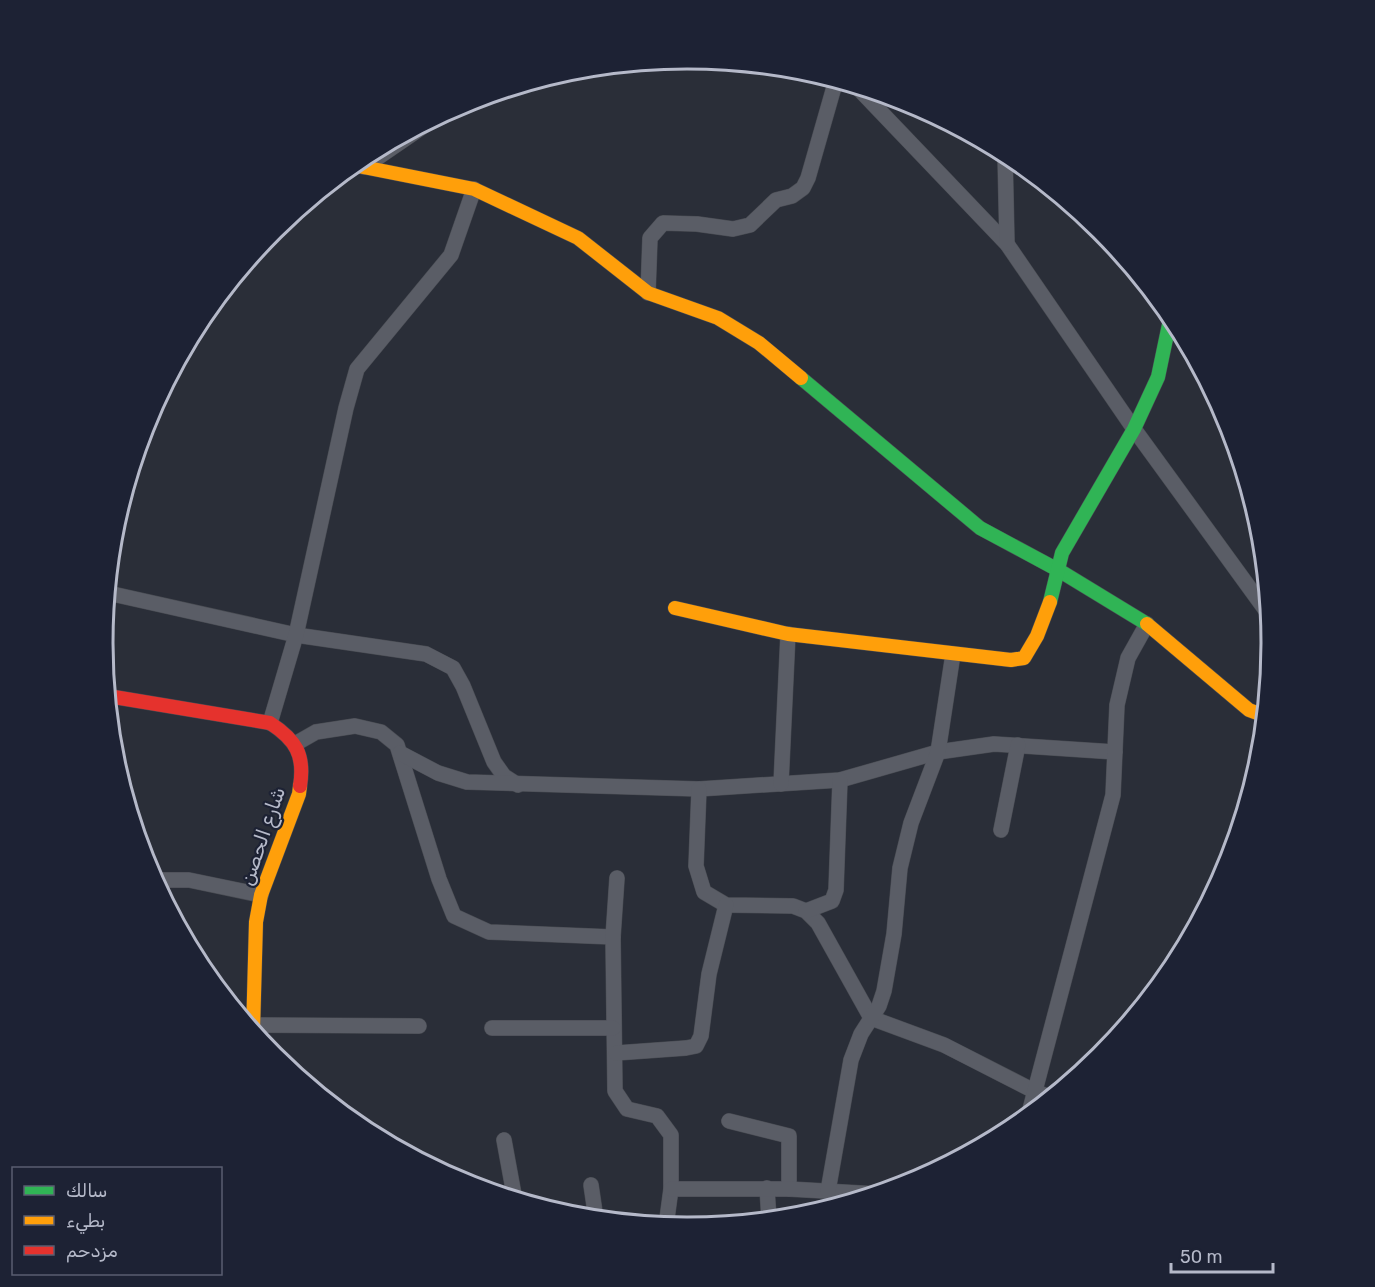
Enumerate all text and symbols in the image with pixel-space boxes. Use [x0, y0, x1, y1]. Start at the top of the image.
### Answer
street label: شارع الحصن [234, 784, 292, 889]
legend [12, 1167, 222, 1275]
text: سالك [66, 1180, 107, 1202]
text: بطيء [66, 1210, 105, 1234]
scale bar [1171, 1236, 1273, 1274]
text: مزدحم [66, 1240, 118, 1263]
text: 50 m [1180, 1246, 1223, 1268]

